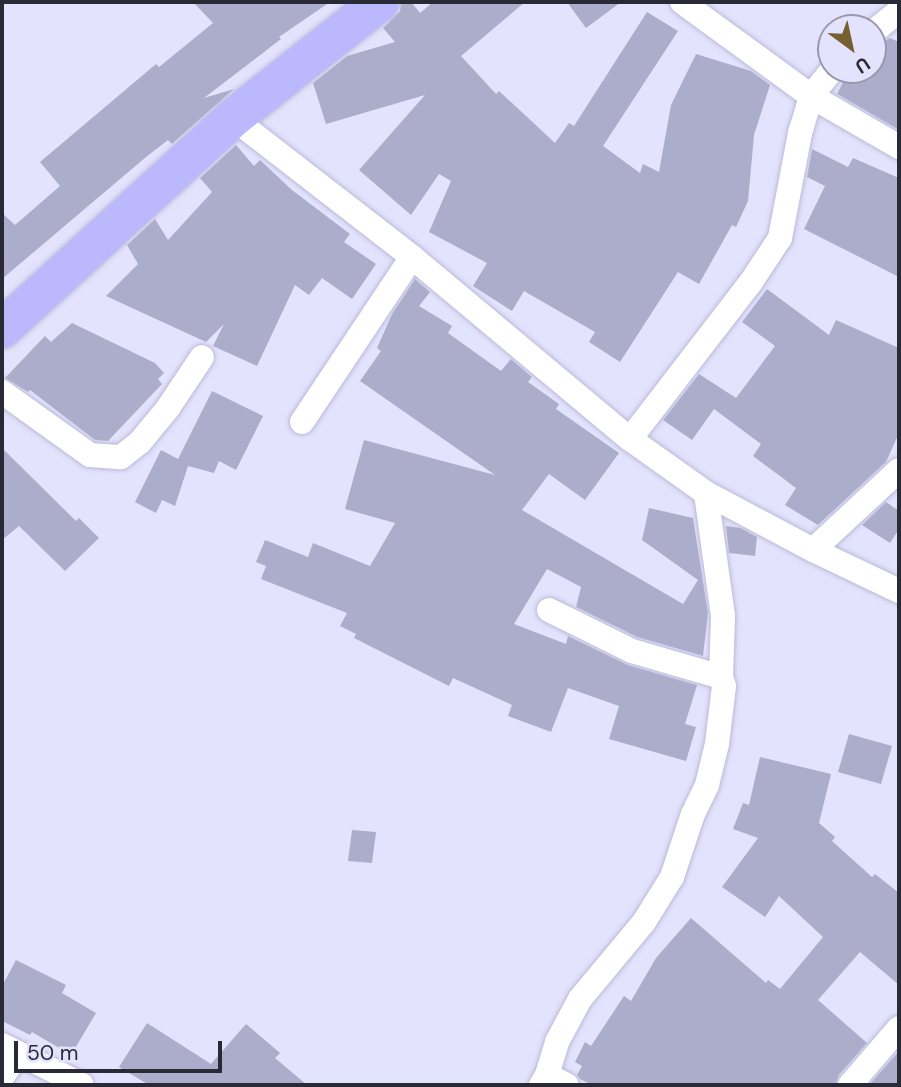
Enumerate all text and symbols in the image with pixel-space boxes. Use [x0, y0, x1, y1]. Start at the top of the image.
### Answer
north arrow [817, 14, 887, 84]
text: U [850, 51, 875, 79]
scale bar [18, 1028, 226, 1072]
text: 50 m [27, 1039, 78, 1067]

